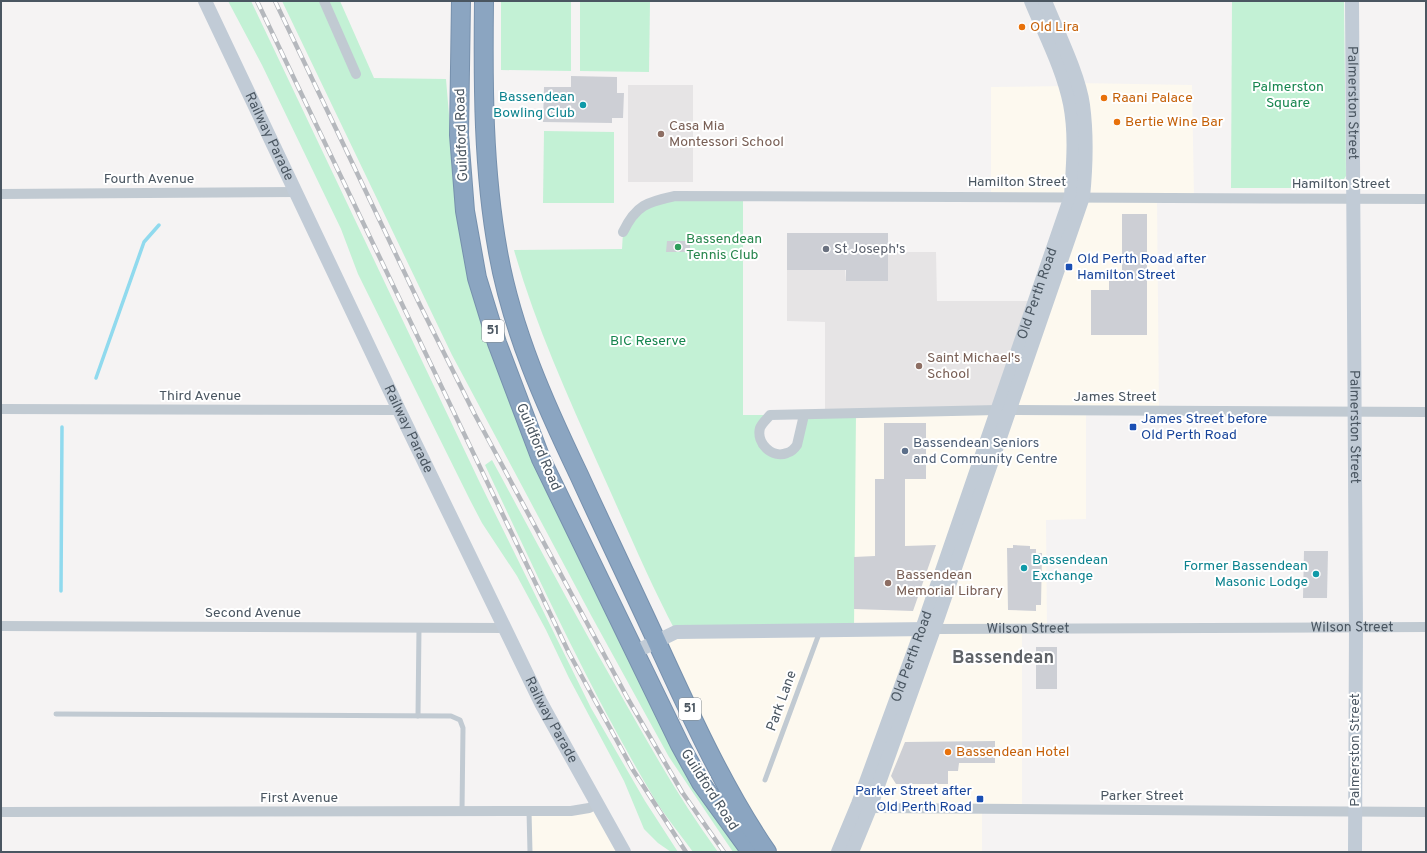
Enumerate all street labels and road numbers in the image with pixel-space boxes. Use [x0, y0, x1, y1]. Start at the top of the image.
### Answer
street label: Palmerston Street [1344, 46, 1362, 160]
street label: Guildford Road [452, 88, 472, 182]
street label: Railway Parade [241, 90, 298, 184]
street label: Fourth Avenue [104, 171, 194, 188]
street label: Hamilton Street [968, 174, 1066, 191]
street label: Hamilton Street [1292, 176, 1390, 193]
street label: Old Perth Road [1014, 246, 1061, 342]
road number: 51 [482, 320, 504, 342]
street label: Palmerston Street [1346, 370, 1364, 484]
street label: Railway Parade [380, 382, 437, 476]
street label: Third Avenue [159, 388, 241, 405]
street label: James Street [1073, 389, 1157, 406]
street label: Guildford Road [512, 401, 564, 493]
street label: Second Avenue [205, 605, 301, 622]
street label: Old Perth Road [887, 609, 936, 705]
street label: Wilson Street [1310, 619, 1394, 636]
street label: Wilson Street [986, 620, 1070, 637]
street label: Park Lane [763, 668, 801, 734]
street label: Railway Parade [521, 674, 581, 766]
street label: Palmerston Street [1347, 693, 1364, 807]
road number: 51 [679, 698, 701, 720]
street label: Guildford Road [676, 746, 742, 834]
street label: Parker Street [1100, 788, 1184, 805]
street label: First Avenue [260, 790, 338, 807]

